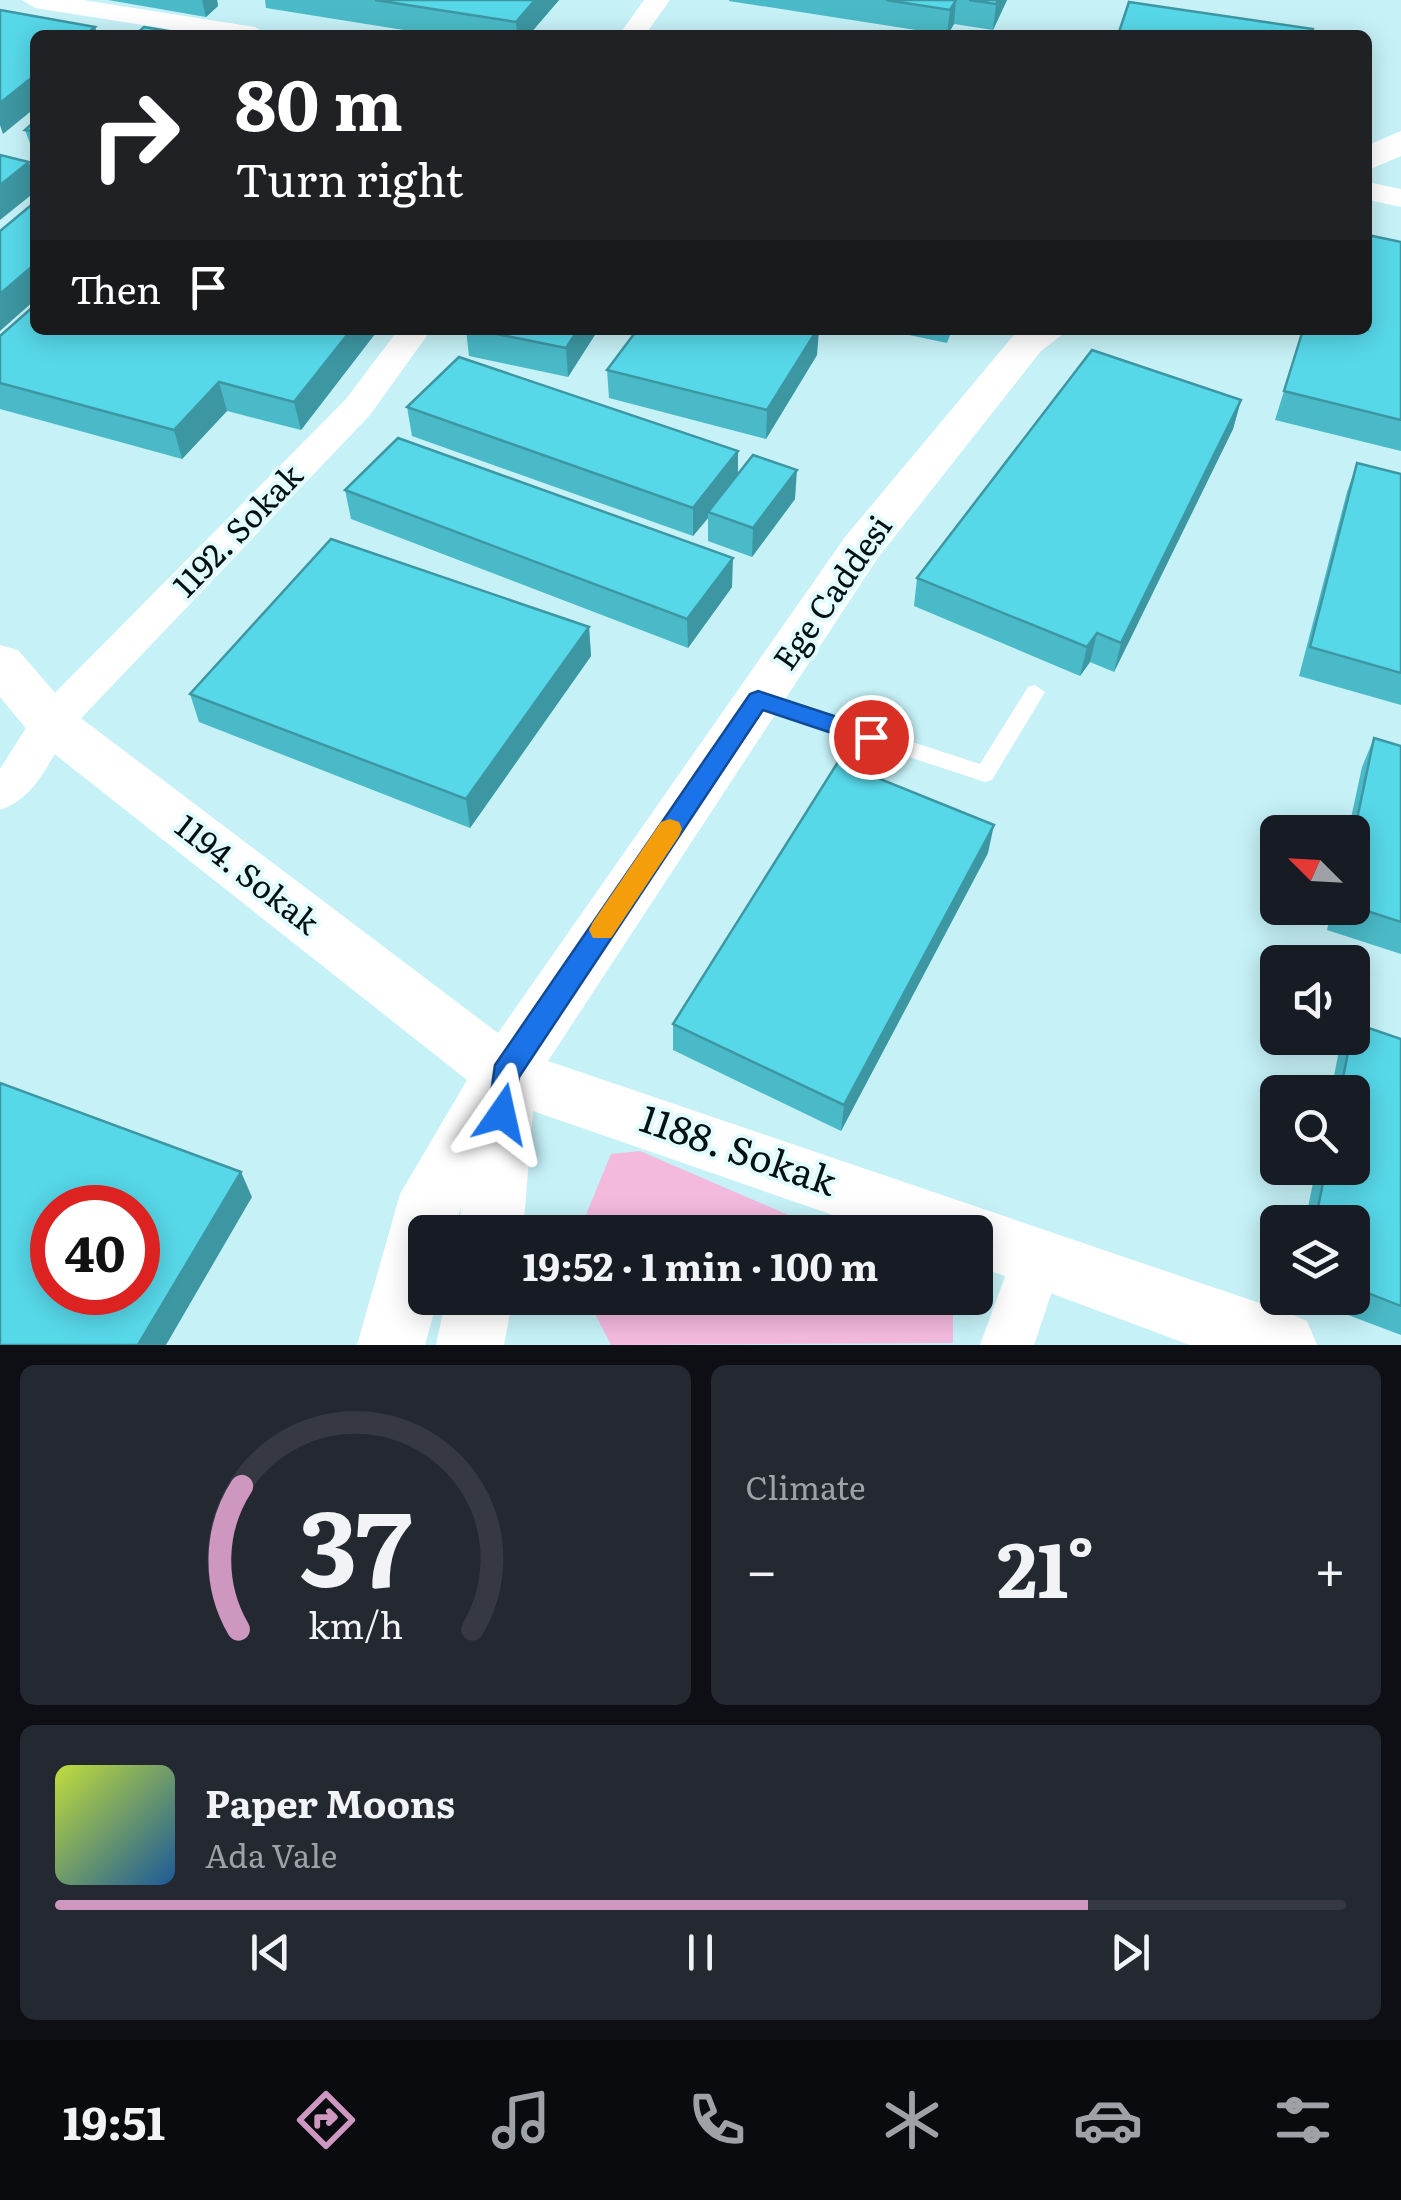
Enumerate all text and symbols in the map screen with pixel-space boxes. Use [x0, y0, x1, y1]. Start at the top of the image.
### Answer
text: 80 m [235, 49, 403, 153]
icon: right [70, 70, 200, 200]
text: Turn right [235, 144, 463, 211]
text: Then [70, 259, 161, 316]
icon: arrive [181, 260, 236, 315]
street label: 1192. Sokak [160, 451, 312, 606]
street label: Ege Caddesi [759, 504, 902, 679]
pin [829, 695, 914, 780]
icon: arrive [844, 710, 899, 765]
street label: 1194. Sokak [167, 801, 331, 945]
north arrow [1260, 815, 1370, 925]
map controls [1260, 815, 1370, 1315]
button: sound [1260, 945, 1370, 1055]
position arrow [450, 1062, 554, 1166]
button: search [1260, 1075, 1370, 1185]
street label: 1188. Sokak [633, 1087, 846, 1208]
speed limit sign: 40 [30, 1185, 160, 1315]
button: layers [1260, 1205, 1370, 1315]
text: 19:52 · 1 min · 100 m [523, 1236, 878, 1293]
text: Climate [746, 1462, 866, 1510]
text: 37 [299, 1465, 411, 1619]
text: 21° [997, 1510, 1095, 1621]
text: − [746, 1526, 778, 1608]
text: + [1314, 1526, 1346, 1608]
text: km/h [308, 1597, 403, 1650]
text: Paper Moons [205, 1773, 455, 1830]
text: Ada Vale [205, 1830, 337, 1878]
icon: previous [243, 1925, 298, 1980]
icon: pause [673, 1925, 728, 1980]
icon: next [1103, 1925, 1158, 1980]
icon: directions [291, 2085, 361, 2155]
icon: music [486, 2085, 556, 2155]
icon: phone [682, 2085, 752, 2155]
icon: climate [877, 2085, 947, 2155]
icon: car [1073, 2085, 1143, 2155]
icon: filters [1268, 2085, 1338, 2155]
text: 19:51 [63, 2087, 165, 2154]

